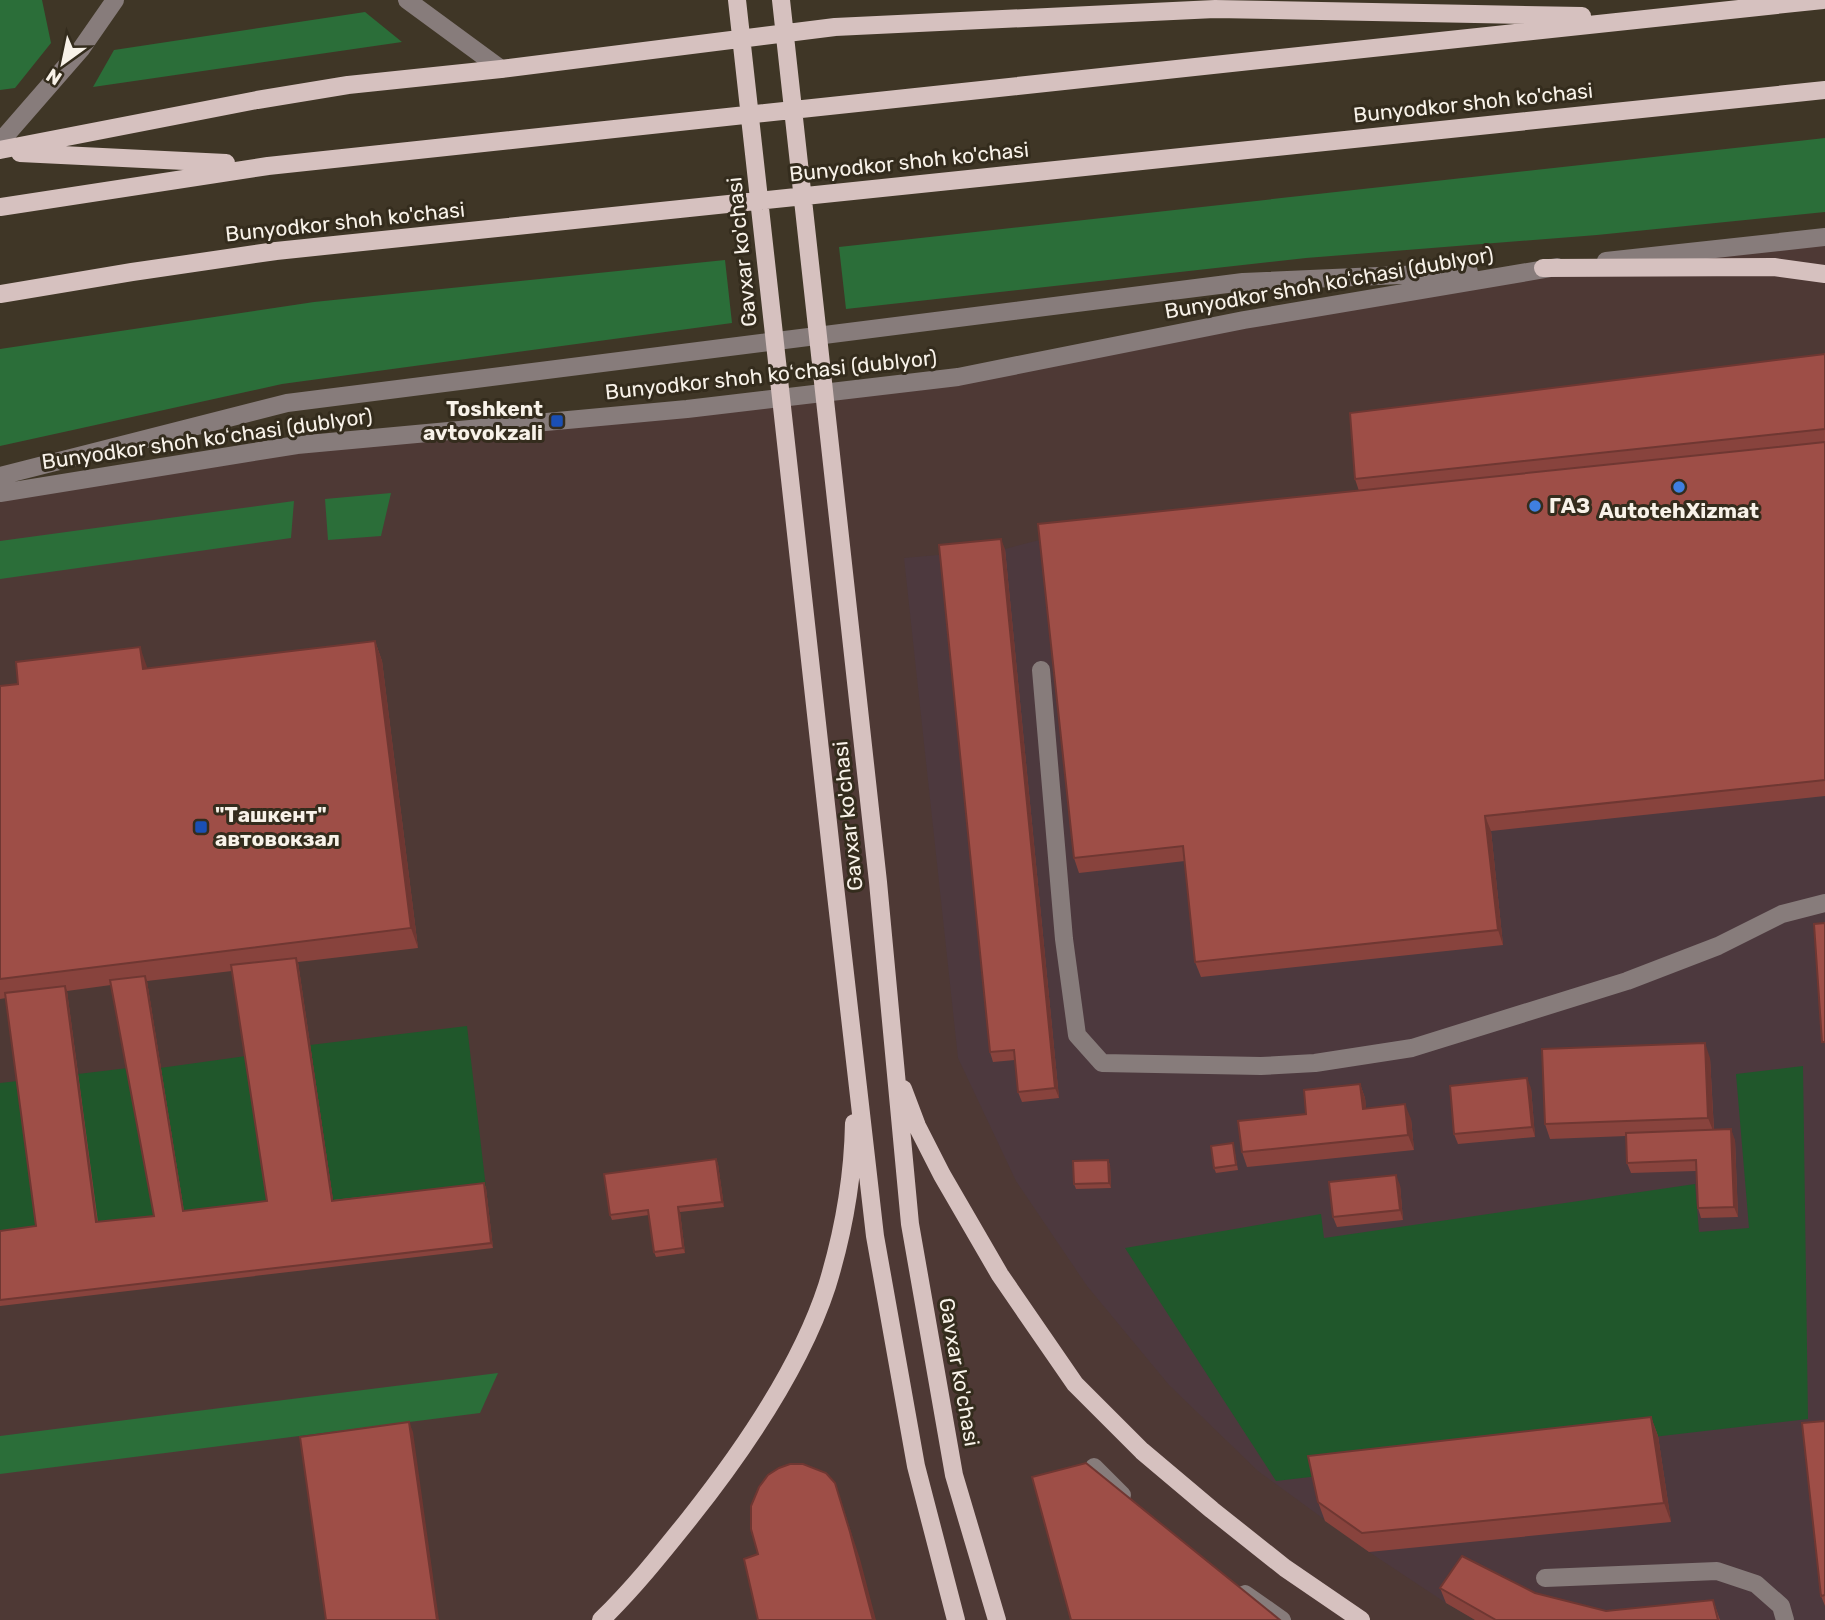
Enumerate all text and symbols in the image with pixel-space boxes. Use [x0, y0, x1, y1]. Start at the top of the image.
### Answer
north arrow [28, 28, 98, 98]
text: N [42, 63, 66, 90]
street label: Bunyodkor shoh ko'chasi [1352, 77, 1594, 128]
street label: Bunyodkor shoh ko'chasi [788, 136, 1030, 187]
street label: Gavxar ko'chasi [721, 176, 762, 328]
street label: Bunyodkor shoh ko'chasi [224, 196, 466, 247]
street label: Bunyodkor shoh koʻchasi (dublyor) [1162, 241, 1495, 324]
street label: Bunyodkor shoh koʻchasi (dublyor) [604, 345, 938, 404]
place label: Toshkent avtovokzali [423, 396, 543, 445]
street label: Bunyodkor shoh koʻchasi (dublyor) [40, 403, 374, 474]
marker: Toshkent avtovokzali [549, 413, 565, 429]
marker: AutotehXizmat [1671, 479, 1687, 495]
place label: ГАЗ [1549, 493, 1590, 518]
marker: ГАЗ [1527, 498, 1543, 514]
place label: AutotehXizmat [1599, 498, 1759, 523]
street label: Gavxar ko'chasi [827, 740, 868, 892]
place label: "Ташкент" автовокзал [215, 802, 340, 851]
marker: "Ташкент" автовокзал [193, 819, 209, 835]
street label: Gavxar ko'chasi [934, 1296, 985, 1448]

